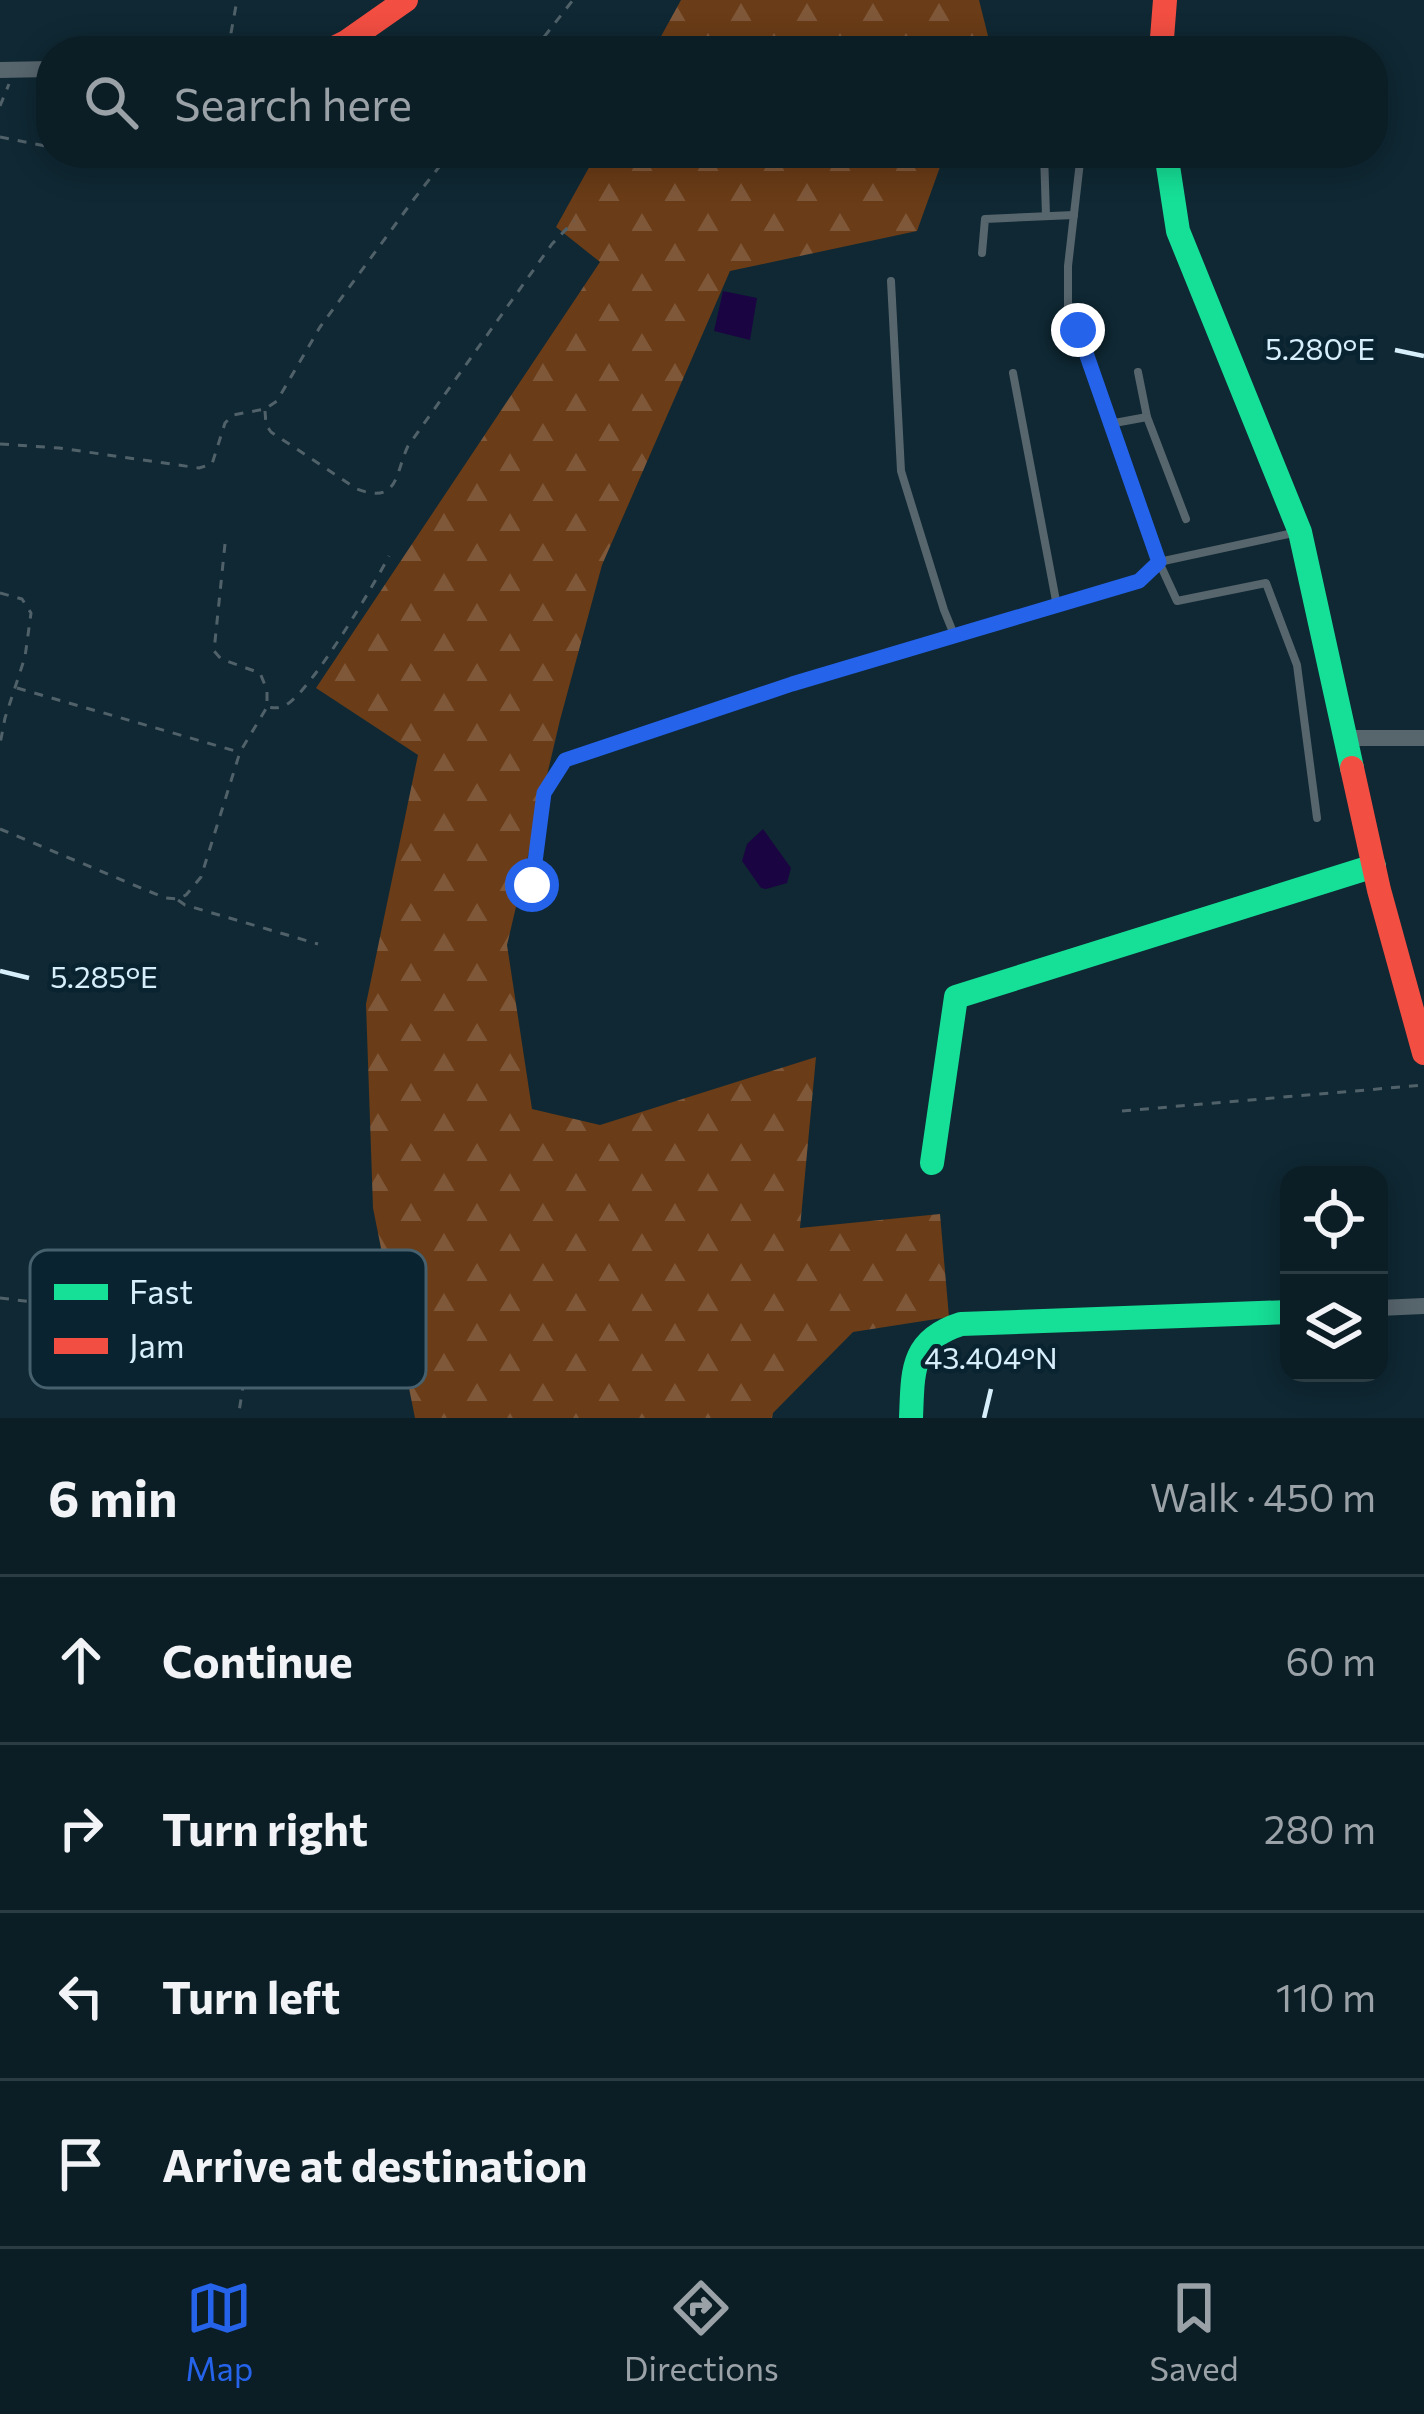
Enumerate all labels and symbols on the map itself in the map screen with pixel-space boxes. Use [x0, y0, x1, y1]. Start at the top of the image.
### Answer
route end [1051, 303, 1105, 357]
text: 5.280°E [1265, 329, 1375, 366]
route start [505, 858, 559, 912]
text: 5.285°E [50, 957, 158, 994]
legend [30, 1250, 426, 1388]
text: Fast [129, 1270, 193, 1311]
text: Jam [129, 1324, 185, 1365]
text: 43.404°N [924, 1338, 1058, 1375]

